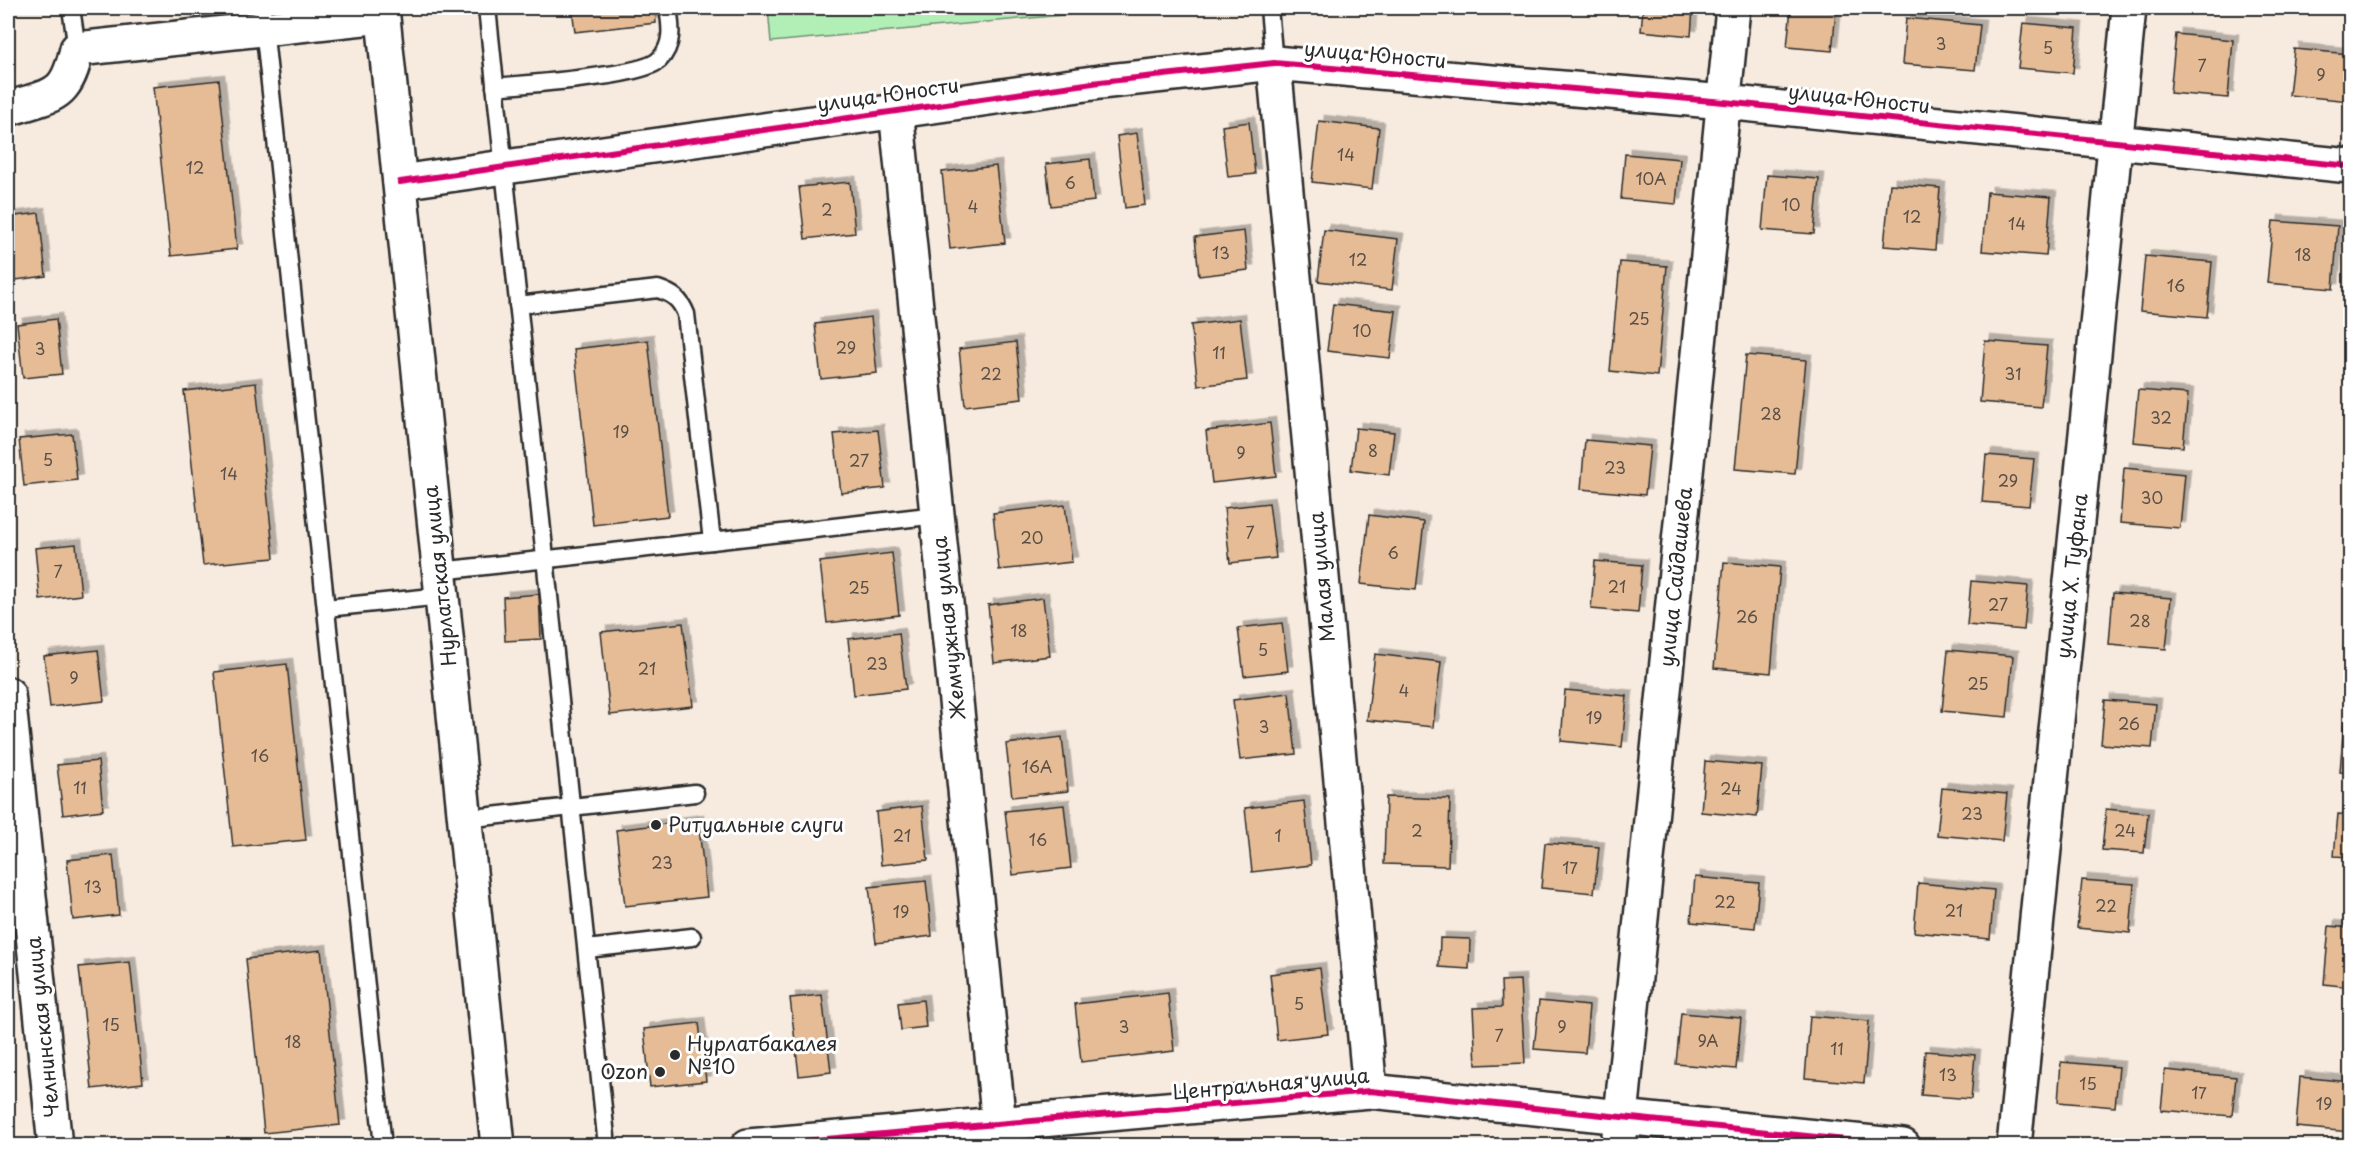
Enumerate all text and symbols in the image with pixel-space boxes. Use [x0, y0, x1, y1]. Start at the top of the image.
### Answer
house number: 3 [1936, 31, 1946, 55]
street label: улица Юности [1303, 33, 1447, 75]
house number: 5 [2043, 35, 2053, 59]
house number: 7 [2197, 53, 2207, 77]
house number: 9 [2316, 62, 2326, 86]
street label: улица Юности [815, 69, 960, 119]
street label: улица Юности [1787, 76, 1931, 120]
house number: 14 [1337, 142, 1355, 166]
house number: 12 [186, 155, 204, 179]
house number: 10А [1635, 166, 1667, 190]
house number: 6 [1064, 170, 1076, 194]
house number: 10 [1782, 192, 1800, 216]
house number: 4 [968, 194, 978, 218]
house number: 2 [821, 197, 833, 221]
house number: 12 [1903, 204, 1921, 228]
house number: 14 [2008, 211, 2026, 235]
house number: 13 [1212, 240, 1230, 264]
house number: 18 [2294, 242, 2312, 266]
house number: 12 [1349, 247, 1367, 271]
house number: 16 [2167, 273, 2185, 297]
house number: 25 [1628, 306, 1650, 330]
house number: 10 [1353, 318, 1371, 342]
house number: 29 [836, 335, 856, 359]
house number: 3 [35, 336, 45, 360]
house number: 11 [1212, 340, 1226, 364]
house number: 22 [980, 361, 1002, 385]
house number: 31 [2005, 361, 2021, 385]
house number: 28 [1760, 401, 1782, 425]
house number: 32 [2150, 405, 2172, 429]
house number: 19 [613, 419, 629, 443]
house number: 8 [1368, 438, 1378, 462]
house number: 9 [1236, 440, 1246, 464]
house number: 5 [43, 447, 53, 471]
house number: 27 [849, 448, 869, 472]
house number: 23 [1604, 455, 1626, 479]
house number: 14 [220, 461, 238, 485]
house number: 29 [1998, 468, 2018, 492]
street label: Нурлатская улица [415, 484, 463, 668]
street label: улица Сайдашева [1651, 485, 1699, 668]
house number: 30 [2141, 485, 2163, 509]
street label: улица Х. Туфана [2047, 491, 2095, 660]
street label: Малая улица [1300, 510, 1342, 644]
house number: 7 [1245, 520, 1255, 544]
house number: 20 [1021, 525, 1043, 549]
street label: Жемчужная улица [923, 535, 973, 721]
house number: 6 [1387, 540, 1399, 564]
house number: 7 [53, 559, 63, 583]
house number: 21 [1608, 574, 1626, 598]
house number: 25 [848, 575, 870, 599]
house number: 27 [1988, 592, 2008, 616]
house number: 26 [1736, 604, 1758, 628]
house number: 28 [2129, 608, 2151, 632]
house number: 18 [1010, 618, 1028, 642]
house number: 5 [1258, 637, 1268, 661]
house number: 23 [866, 651, 888, 675]
house number: 21 [638, 656, 656, 680]
house number: 9 [69, 665, 79, 689]
house number: 25 [1967, 671, 1989, 695]
house number: 4 [1399, 678, 1409, 702]
house number: 19 [1586, 705, 1602, 729]
house number: 26 [2118, 711, 2140, 735]
house number: 3 [1259, 714, 1269, 738]
house number: 16 [251, 743, 269, 767]
house number: 16А [1022, 754, 1052, 778]
house number: 11 [73, 775, 87, 799]
house number: 24 [1720, 776, 1742, 800]
house number: 23 [1961, 801, 1983, 825]
place label: Ритуальные слуги [668, 809, 844, 839]
marker: Ритуальные слуги [649, 818, 663, 832]
house number: 2 [1411, 818, 1423, 842]
house number: 24 [2114, 818, 2136, 842]
house number: 21 [893, 823, 911, 847]
house number: 1 [1274, 823, 1282, 847]
house number: 16 [1029, 827, 1047, 851]
house number: 23 [651, 850, 673, 874]
house number: 17 [1562, 855, 1578, 879]
house number: 13 [84, 874, 102, 898]
house number: 22 [1714, 889, 1736, 913]
house number: 22 [2095, 893, 2117, 917]
house number: 21 [1945, 898, 1963, 922]
house number: 19 [893, 899, 909, 923]
street label: Челнинская улица [18, 935, 66, 1119]
house number: 5 [1294, 991, 1304, 1015]
house number: 15 [102, 1012, 120, 1036]
house number: 3 [1119, 1014, 1129, 1038]
house number: 9 [1557, 1014, 1567, 1038]
house number: 7 [1494, 1023, 1504, 1047]
place label: Нурлатбакалея №10 [687, 1028, 838, 1081]
house number: 9А [1697, 1028, 1719, 1052]
house number: 18 [284, 1029, 302, 1053]
house number: 11 [1830, 1036, 1844, 1060]
marker: Нурлатбакалея №10 [668, 1048, 682, 1062]
place label: Ozon [600, 1056, 648, 1086]
street label: Центральная улица [1171, 1059, 1371, 1107]
house number: 13 [1939, 1062, 1957, 1086]
marker: Ozon [653, 1065, 667, 1079]
house number: 15 [2079, 1071, 2097, 1095]
house number: 17 [2191, 1080, 2207, 1104]
house number: 19 [2316, 1091, 2332, 1115]

